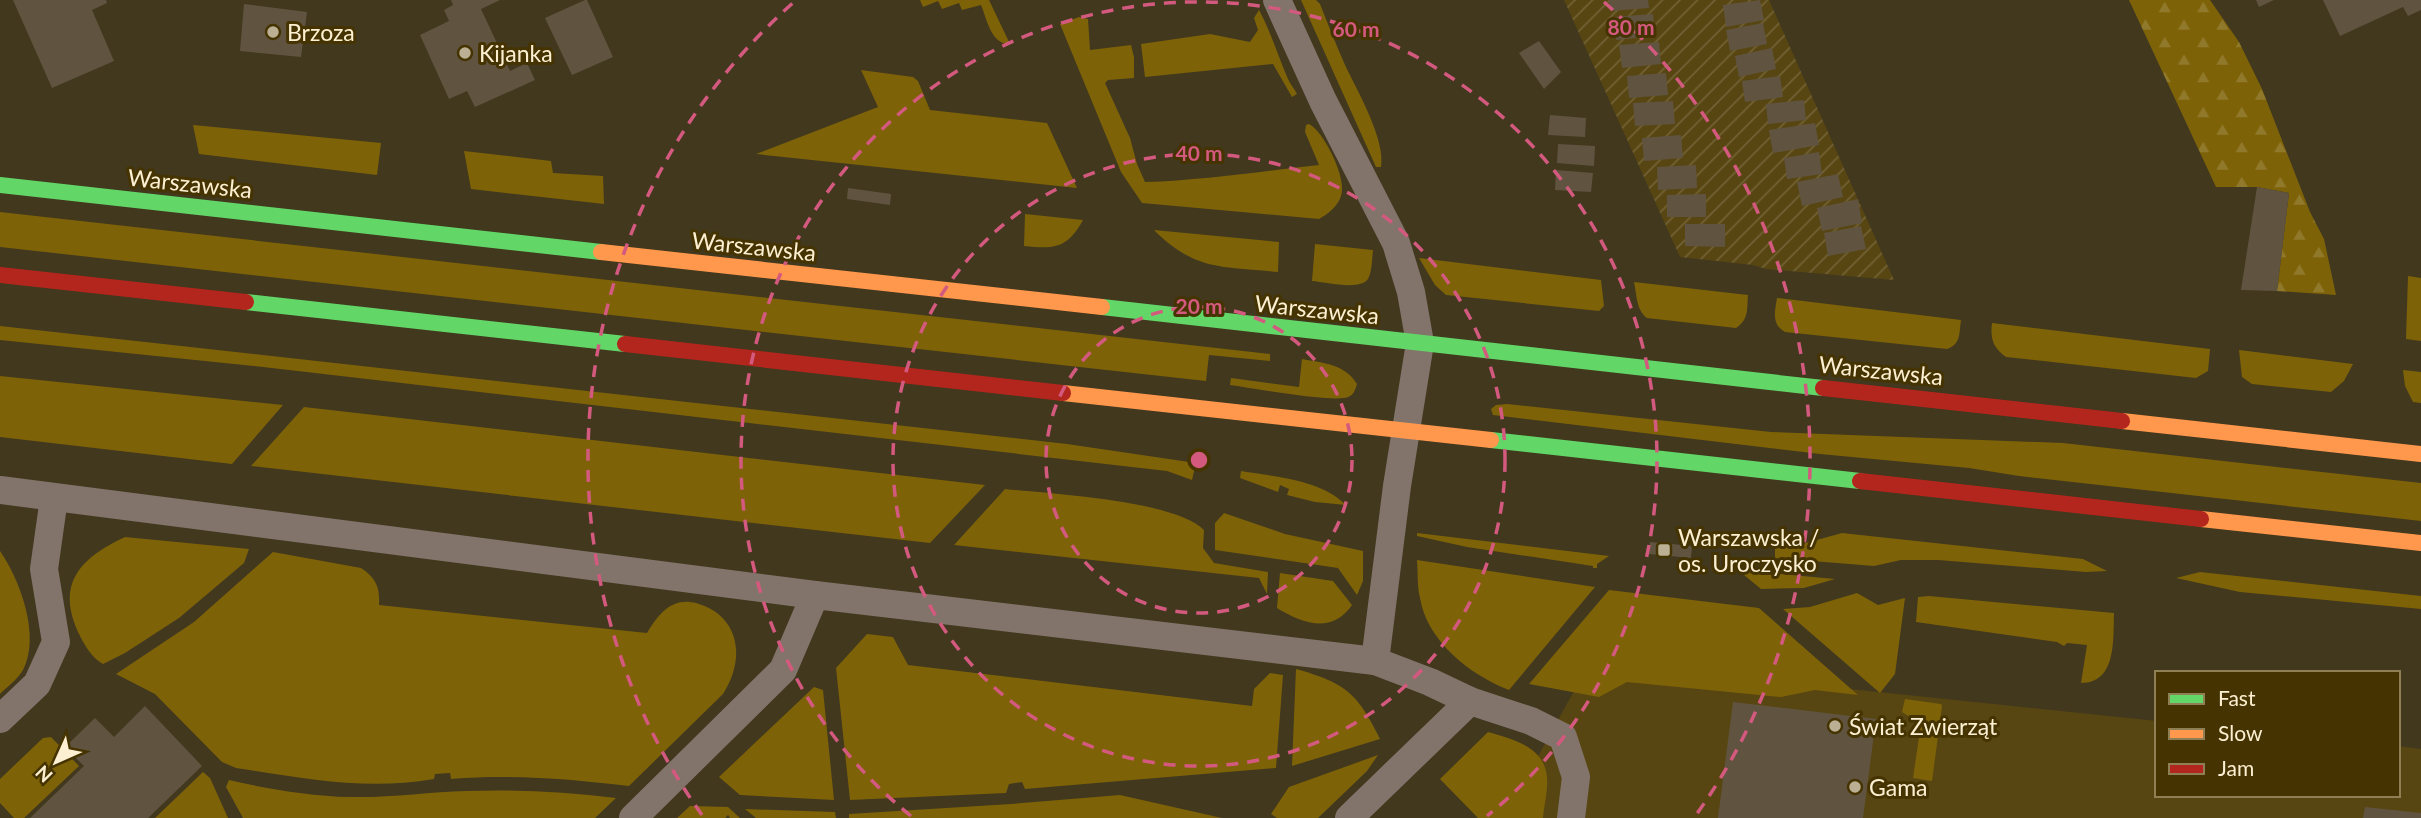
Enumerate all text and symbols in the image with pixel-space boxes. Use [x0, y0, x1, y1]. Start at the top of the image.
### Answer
text: 80 m [1607, 14, 1655, 39]
text: 60 m [1332, 16, 1380, 41]
place label: Brzoza [287, 18, 355, 46]
marker: Brzoza [265, 24, 281, 40]
place label: Kijanka [479, 39, 553, 67]
marker: Kijanka [457, 45, 473, 61]
text: 40 m [1175, 140, 1223, 165]
street label: Warszawska [126, 163, 254, 203]
street label: Warszawska [690, 226, 818, 266]
street label: Warszawska [1253, 289, 1381, 329]
text: 20 m [1175, 293, 1223, 318]
street label: Warszawska [1817, 350, 1945, 390]
centre of rings [1187, 448, 1211, 472]
place label: Warszawska / os. Uroczysko [1678, 523, 1819, 577]
marker: Warszawska / os. Uroczysko [1656, 542, 1672, 558]
legend [2155, 671, 2400, 797]
text: Fast [2218, 685, 2256, 710]
place label: Świat Zwierząt [1849, 712, 1998, 740]
marker: Świat Zwierząt [1827, 718, 1843, 734]
text: Slow [2218, 720, 2263, 745]
north arrow [21, 727, 91, 797]
text: Jam [2218, 755, 2254, 780]
text: N [30, 761, 57, 788]
place label: Gama [1869, 773, 1928, 801]
marker: Gama [1847, 779, 1863, 795]

